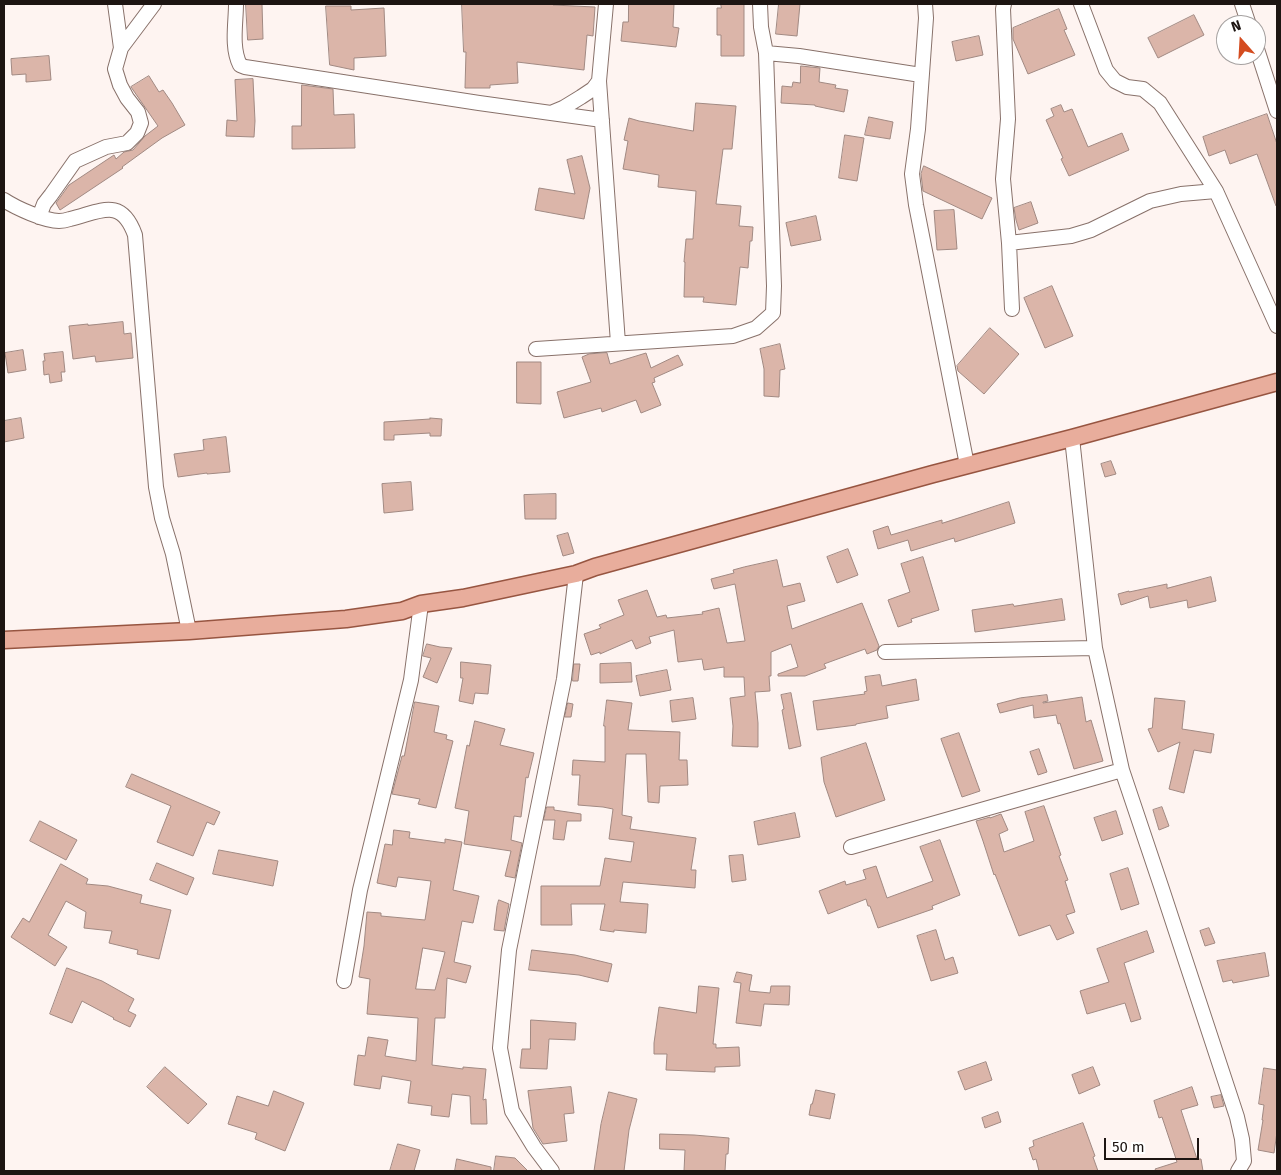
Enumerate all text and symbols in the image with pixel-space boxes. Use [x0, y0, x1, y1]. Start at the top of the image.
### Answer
north arrow [1216, 15, 1266, 65]
text: N [1229, 17, 1243, 36]
scale bar [1106, 1128, 1201, 1160]
text: 50 m [1112, 1138, 1145, 1156]

